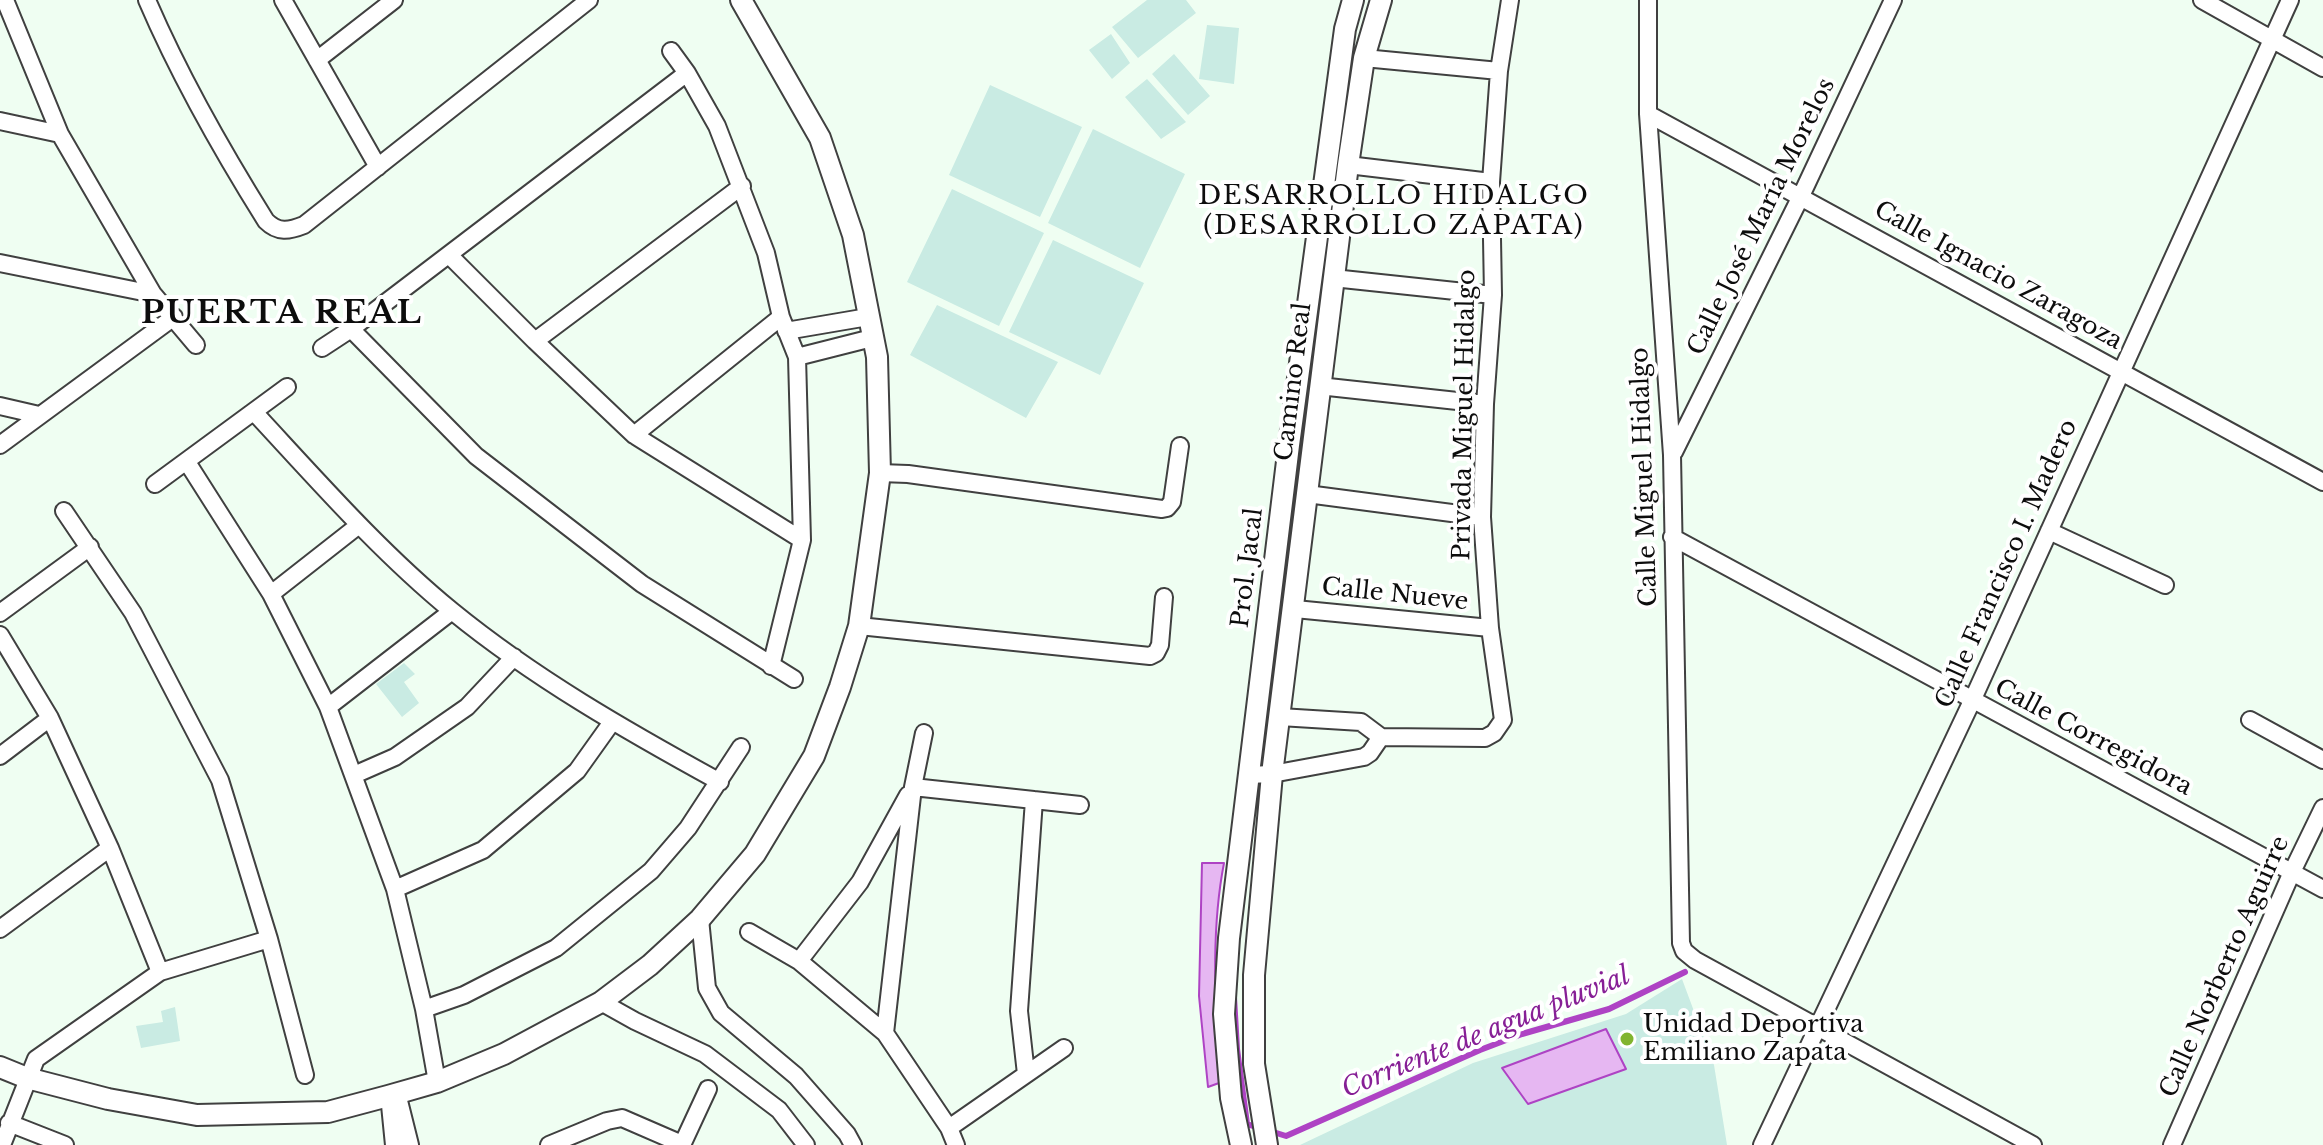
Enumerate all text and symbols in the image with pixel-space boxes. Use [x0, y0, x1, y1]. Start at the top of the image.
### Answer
street label: Calle José María Morelos [1682, 74, 1842, 360]
district label: DESARROLLO HIDALGO (DESARROLLO ZAPATA) [1198, 181, 1590, 242]
street label: Calle Ignacio Zaragoza [1869, 196, 2127, 356]
street label: Privada Miguel Hidalgo [1448, 269, 1482, 561]
district label: PUERTA REAL [141, 295, 423, 333]
street label: Camino Real [1270, 301, 1318, 463]
street label: Calle Miguel Hidalgo [1626, 347, 1664, 607]
street label: Calle Francisco I. Madero [1930, 415, 2084, 713]
street label: Prol. Jacal [1226, 507, 1270, 629]
street label: Calle Nueve [1320, 573, 1470, 617]
street label: Calle Corregidora [1989, 674, 2197, 802]
street label: Calle Norberto Aguirre [2154, 832, 2296, 1102]
water label: Corriente de agua pluvial [1337, 961, 1635, 1105]
place label: Unidad Deportiva Emiliano Zapata [1643, 1011, 1863, 1067]
marker: Unidad Deportiva Emiliano Zapata [1618, 1030, 1636, 1048]

